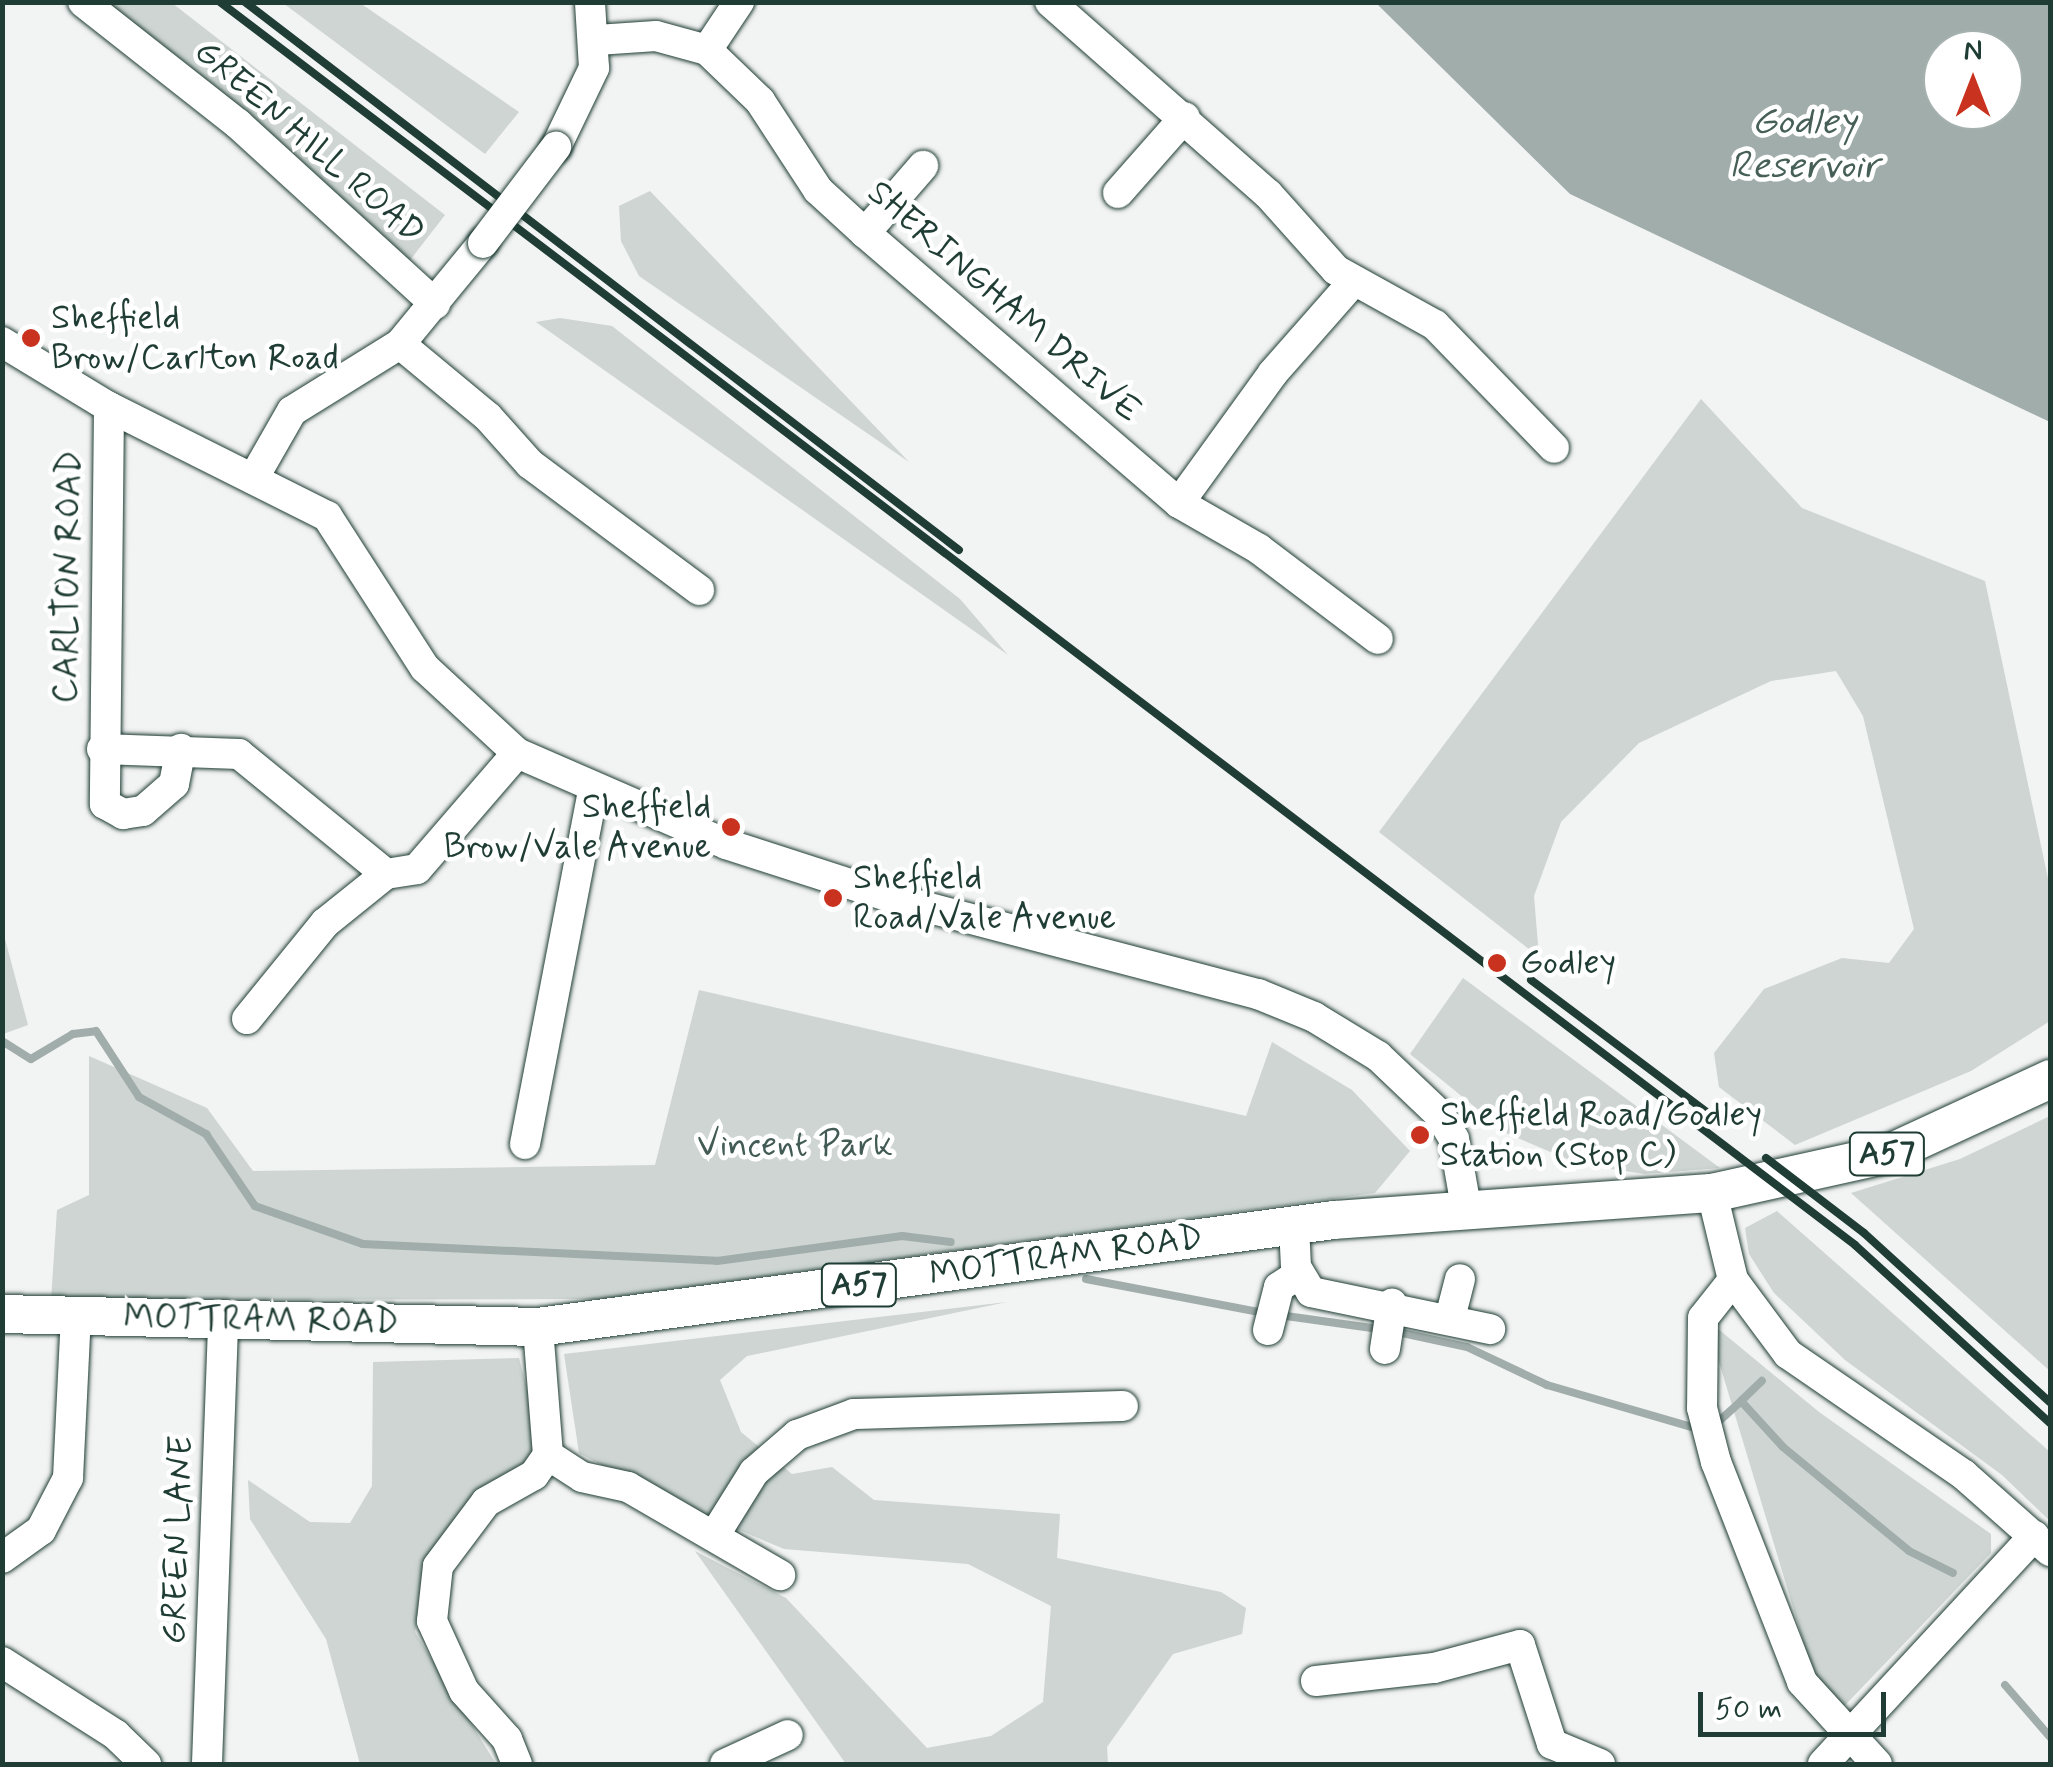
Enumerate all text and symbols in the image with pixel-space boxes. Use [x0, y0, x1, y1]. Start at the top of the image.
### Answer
street label: GREEN HILL ROAD [182, 28, 436, 256]
north arrow [1923, 30, 2023, 130]
text: N [1964, 33, 1982, 70]
water label: Godley Reservoir [1729, 100, 1879, 190]
street label: SHERINGHAM DRIVE [858, 172, 1150, 432]
place label: Sheffield Brow/Carlton Road [51, 297, 337, 379]
marker: Sheffield Brow/Carlton Road [20, 327, 42, 349]
street label: CARLTON ROAD [45, 452, 91, 702]
place label: Sheffield Brow/Vale Avenue [438, 786, 711, 868]
marker: Sheffield Brow/Vale Avenue [720, 816, 742, 838]
place label: Sheffield Road/Vale Avenue [853, 857, 1122, 939]
marker: Sheffield Road/Vale Avenue [822, 887, 844, 909]
place label: Godley [1520, 942, 1616, 984]
marker: Godley [1484, 950, 1510, 976]
place label: Sheffield Road/Godley Station (Stop C) [1440, 1094, 1760, 1176]
park label: Vincent Park [700, 1124, 890, 1166]
marker: Sheffield Road/Godley Station (Stop C) [1409, 1124, 1431, 1146]
road number: A57 [1847, 1127, 1927, 1181]
street label: MOTTRAM ROAD [928, 1216, 1204, 1296]
road number: A57 [819, 1258, 899, 1312]
street label: MOTTRAM ROAD [125, 1297, 397, 1343]
street label: GREEN LANE [153, 1433, 203, 1647]
scale bar [1703, 1672, 1890, 1734]
text: 50 m [1715, 1690, 1782, 1729]

